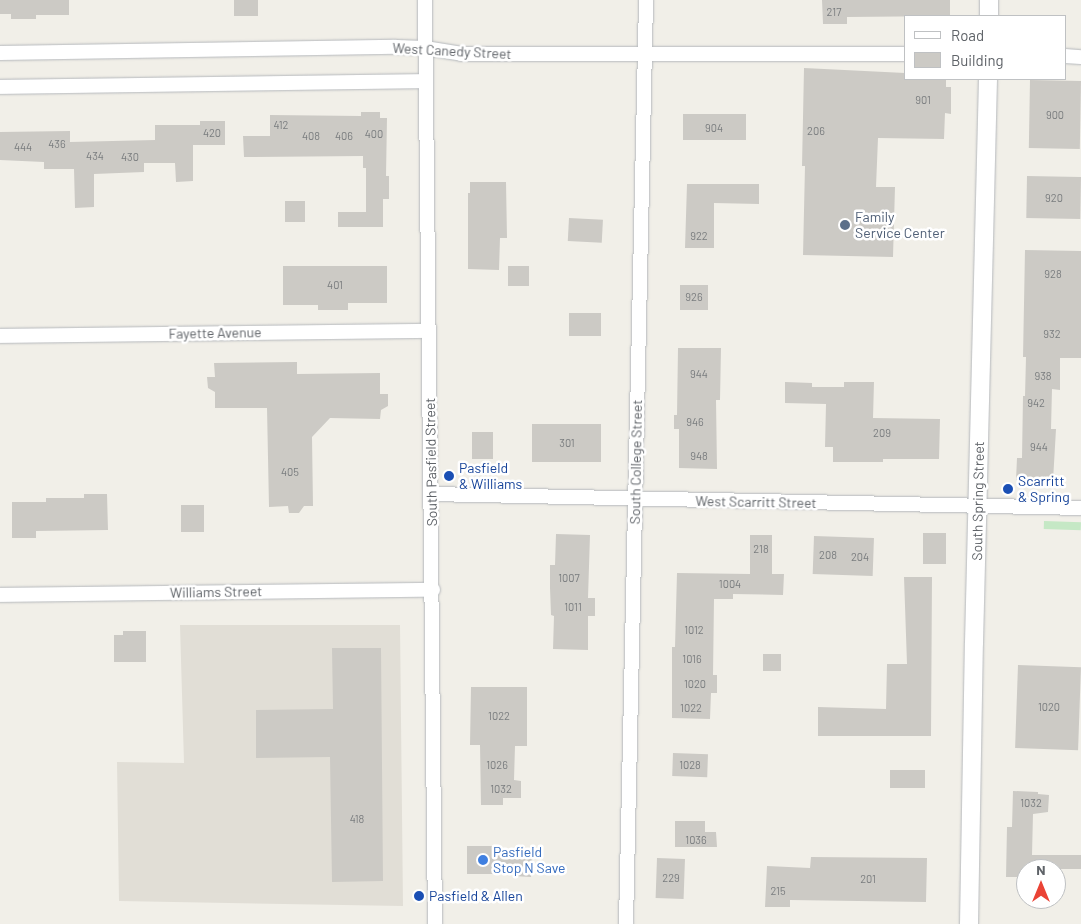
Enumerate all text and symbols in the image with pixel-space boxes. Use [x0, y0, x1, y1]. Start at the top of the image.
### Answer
house number: 217 [827, 5, 841, 19]
legend [904, 15, 1066, 80]
text: Road [951, 26, 984, 44]
street label: West Canedy Street [392, 39, 512, 63]
text: Building [951, 51, 1004, 69]
house number: 901 [915, 93, 931, 107]
house number: 900 [1046, 108, 1064, 122]
house number: 412 [274, 118, 288, 132]
house number: 904 [705, 121, 723, 135]
house number: 206 [807, 124, 825, 138]
house number: 420 [203, 126, 221, 140]
house number: 400 [365, 127, 383, 141]
house number: 408 [302, 129, 320, 143]
house number: 406 [335, 129, 353, 143]
house number: 436 [48, 137, 66, 151]
house number: 444 [14, 140, 32, 154]
house number: 434 [86, 149, 104, 163]
house number: 430 [121, 150, 139, 164]
house number: 920 [1045, 191, 1063, 205]
place label: Family Service Center [855, 209, 945, 242]
marker: Family Service Center [839, 219, 851, 231]
house number: 922 [690, 229, 708, 243]
house number: 928 [1044, 267, 1062, 281]
house number: 401 [327, 278, 343, 292]
house number: 926 [685, 290, 703, 304]
street label: Fayette Avenue [168, 324, 262, 342]
house number: 932 [1043, 327, 1061, 341]
house number: 944 [690, 367, 708, 381]
house number: 938 [1034, 369, 1052, 383]
house number: 942 [1027, 396, 1045, 410]
street label: South Pasfield Street [421, 397, 441, 527]
street label: South College Street [627, 399, 645, 525]
house number: 946 [686, 415, 704, 429]
house number: 209 [873, 426, 891, 440]
house number: 301 [559, 436, 575, 450]
house number: 944 [1030, 440, 1048, 454]
street label: South Spring Street [969, 441, 987, 561]
house number: 948 [690, 449, 708, 463]
place label: Pasfield & Williams [459, 460, 522, 492]
house number: 405 [281, 465, 299, 479]
marker: Pasfield & Williams [443, 470, 455, 482]
place label: Scarritt & Spring [1018, 473, 1070, 506]
marker: Scarritt & Spring [1002, 483, 1014, 495]
street label: West Scarritt Street [695, 493, 817, 511]
house number: 218 [753, 542, 769, 556]
house number: 208 [819, 548, 837, 562]
house number: 204 [851, 550, 869, 564]
house number: 1007 [558, 571, 580, 585]
house number: 1004 [719, 577, 741, 591]
street label: Williams Street [170, 583, 262, 601]
house number: 1011 [564, 600, 582, 614]
house number: 1012 [684, 623, 704, 637]
house number: 1016 [682, 652, 702, 666]
house number: 1020 [684, 677, 706, 691]
house number: 1020 [1038, 700, 1060, 714]
house number: 1022 [680, 701, 702, 715]
house number: 1022 [488, 709, 510, 723]
house number: 1026 [486, 758, 508, 772]
house number: 1028 [679, 758, 701, 772]
house number: 1032 [490, 782, 512, 796]
house number: 1032 [1020, 796, 1042, 810]
house number: 418 [350, 812, 364, 826]
house number: 1036 [685, 833, 707, 847]
place label: Pasfield Stop N Save [493, 844, 566, 876]
marker: Pasfield Stop N Save [477, 854, 489, 866]
north arrow [1016, 859, 1066, 909]
text: N [1036, 861, 1046, 878]
house number: 229 [662, 871, 680, 885]
house number: 201 [860, 872, 876, 886]
house number: 215 [770, 884, 786, 898]
place label: Pasfield & Allen [429, 888, 523, 904]
marker: Pasfield & Allen [413, 890, 425, 902]

